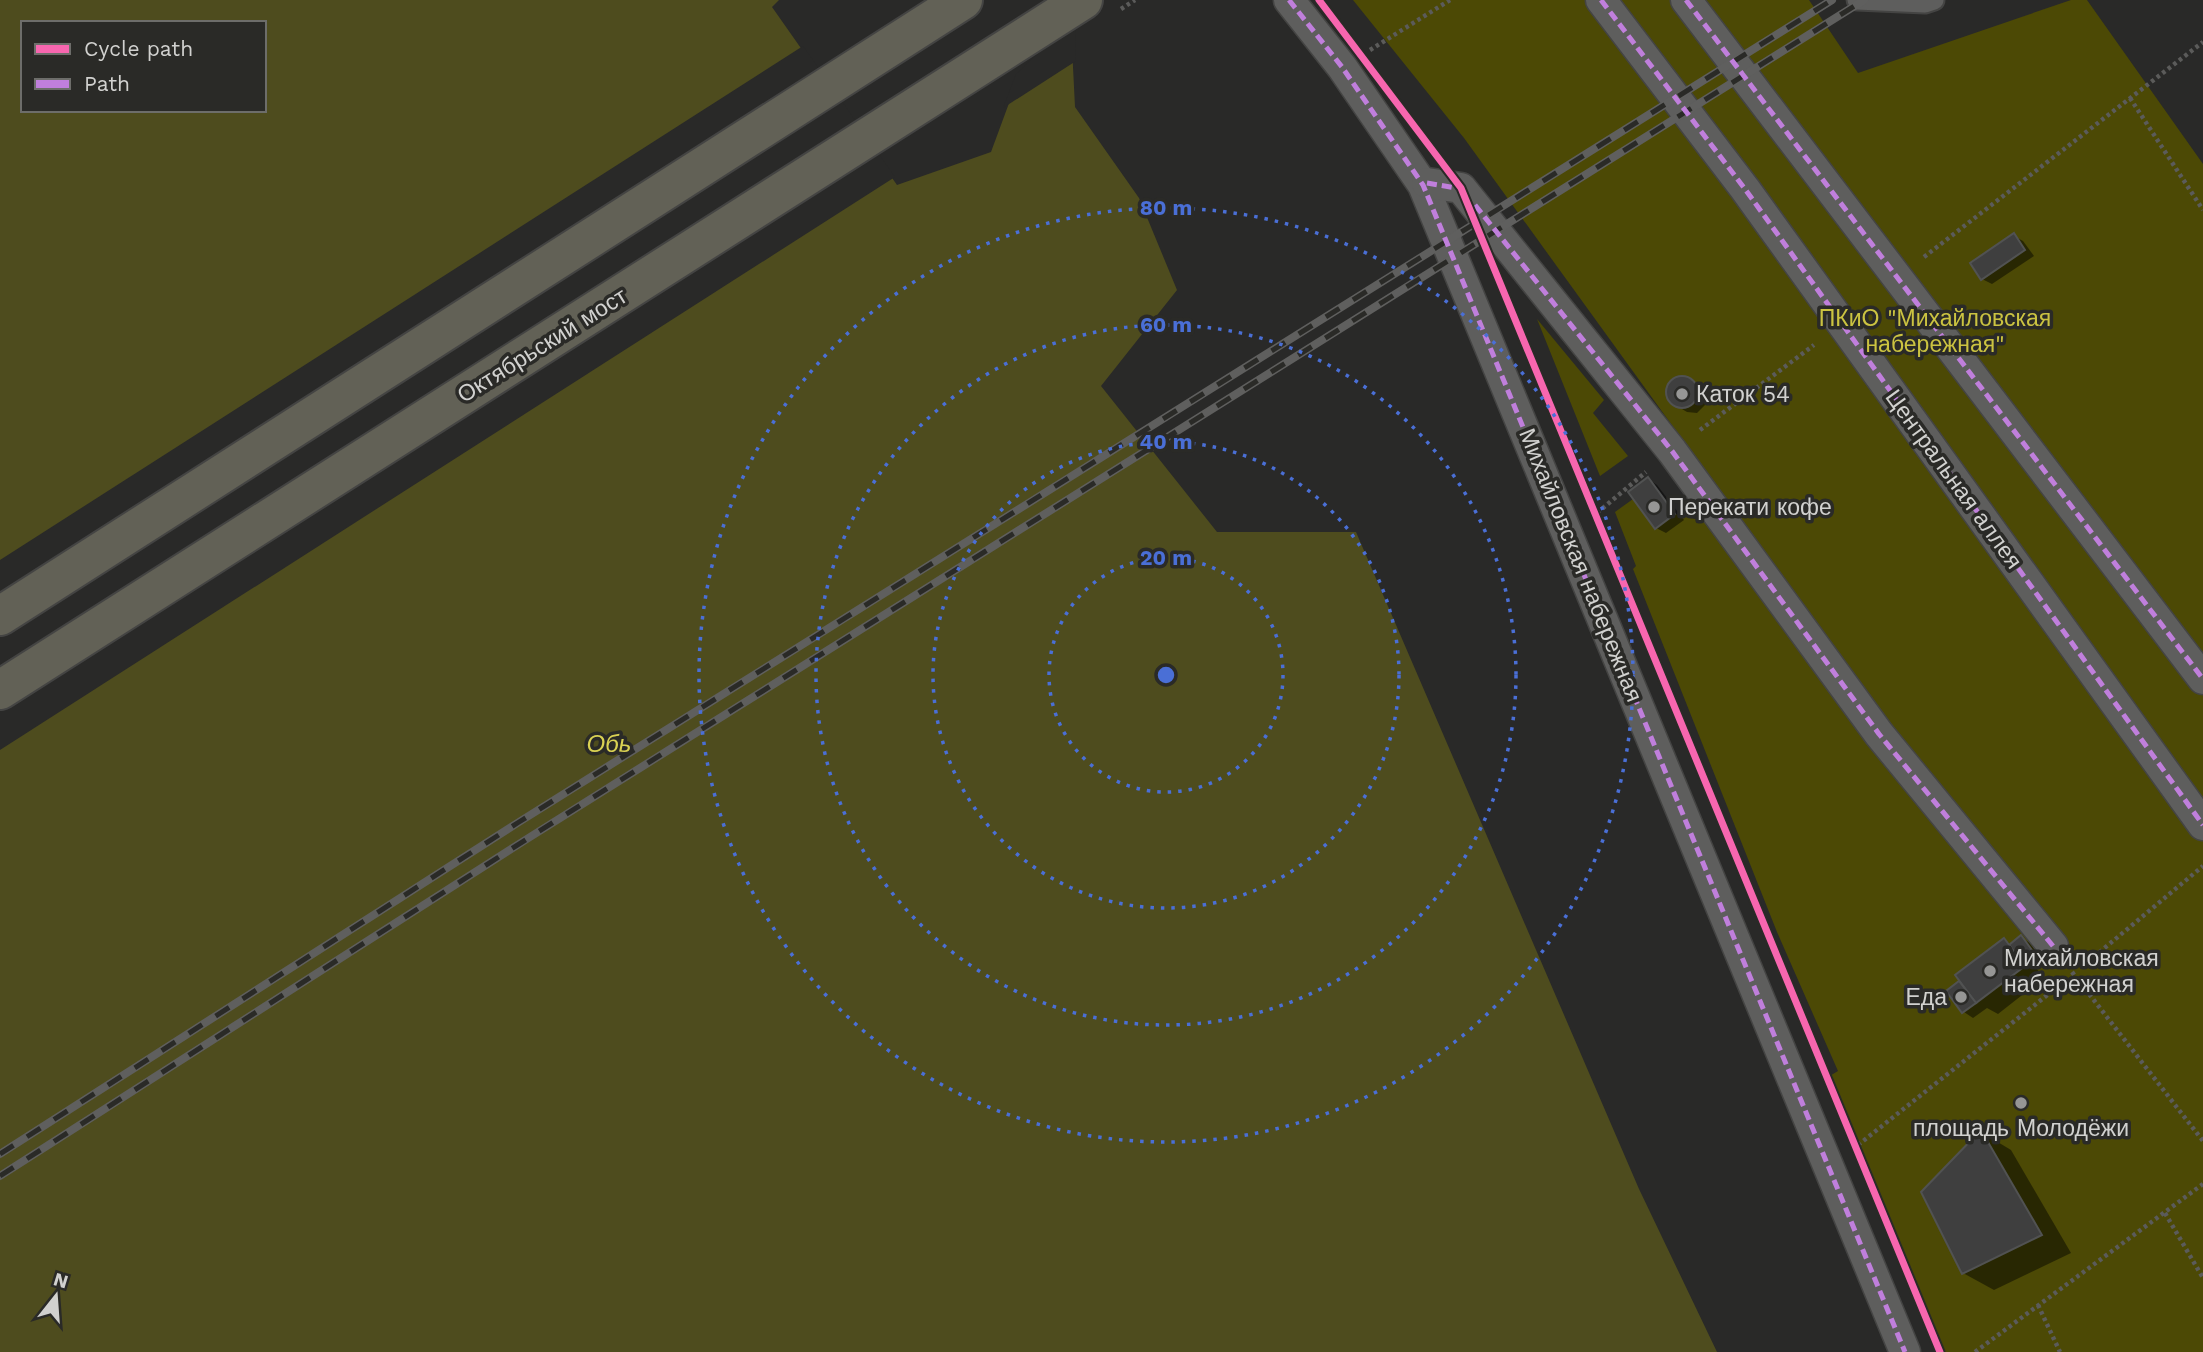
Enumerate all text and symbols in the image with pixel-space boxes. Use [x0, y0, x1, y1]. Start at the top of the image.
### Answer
legend [21, 21, 266, 112]
text: Cycle path [84, 36, 193, 61]
text: Path [84, 71, 130, 96]
text: 80 m [1140, 195, 1192, 220]
street label: Октябрьский мост [452, 282, 632, 409]
park label: ПКиО "Михайловская набережная" [1819, 305, 2051, 358]
text: 60 m [1140, 312, 1192, 337]
place label: Каток 54 [1696, 381, 1790, 408]
street label: Центральная аллея [1880, 385, 2028, 574]
marker: Каток 54 [1674, 386, 1690, 402]
street label: Михайловская набережная [1513, 425, 1648, 706]
text: 40 m [1140, 429, 1192, 454]
place label: Перекати кофе [1668, 494, 1832, 521]
marker: Перекати кофе [1646, 499, 1662, 515]
text: 20 m [1140, 545, 1192, 570]
centre of rings [1154, 663, 1178, 687]
water label: Обь [587, 730, 631, 758]
place label: Михайловская набережная [2004, 945, 2159, 998]
marker: Михайловская набережная [1982, 963, 1998, 979]
place label: Еда [1905, 984, 1947, 1011]
marker: Еда [1953, 989, 1969, 1005]
marker: площадь Молодёжи [2013, 1095, 2029, 1111]
place label: площадь Молодёжи [1913, 1115, 2129, 1142]
north arrow [21, 1261, 91, 1331]
text: N [51, 1267, 71, 1293]

